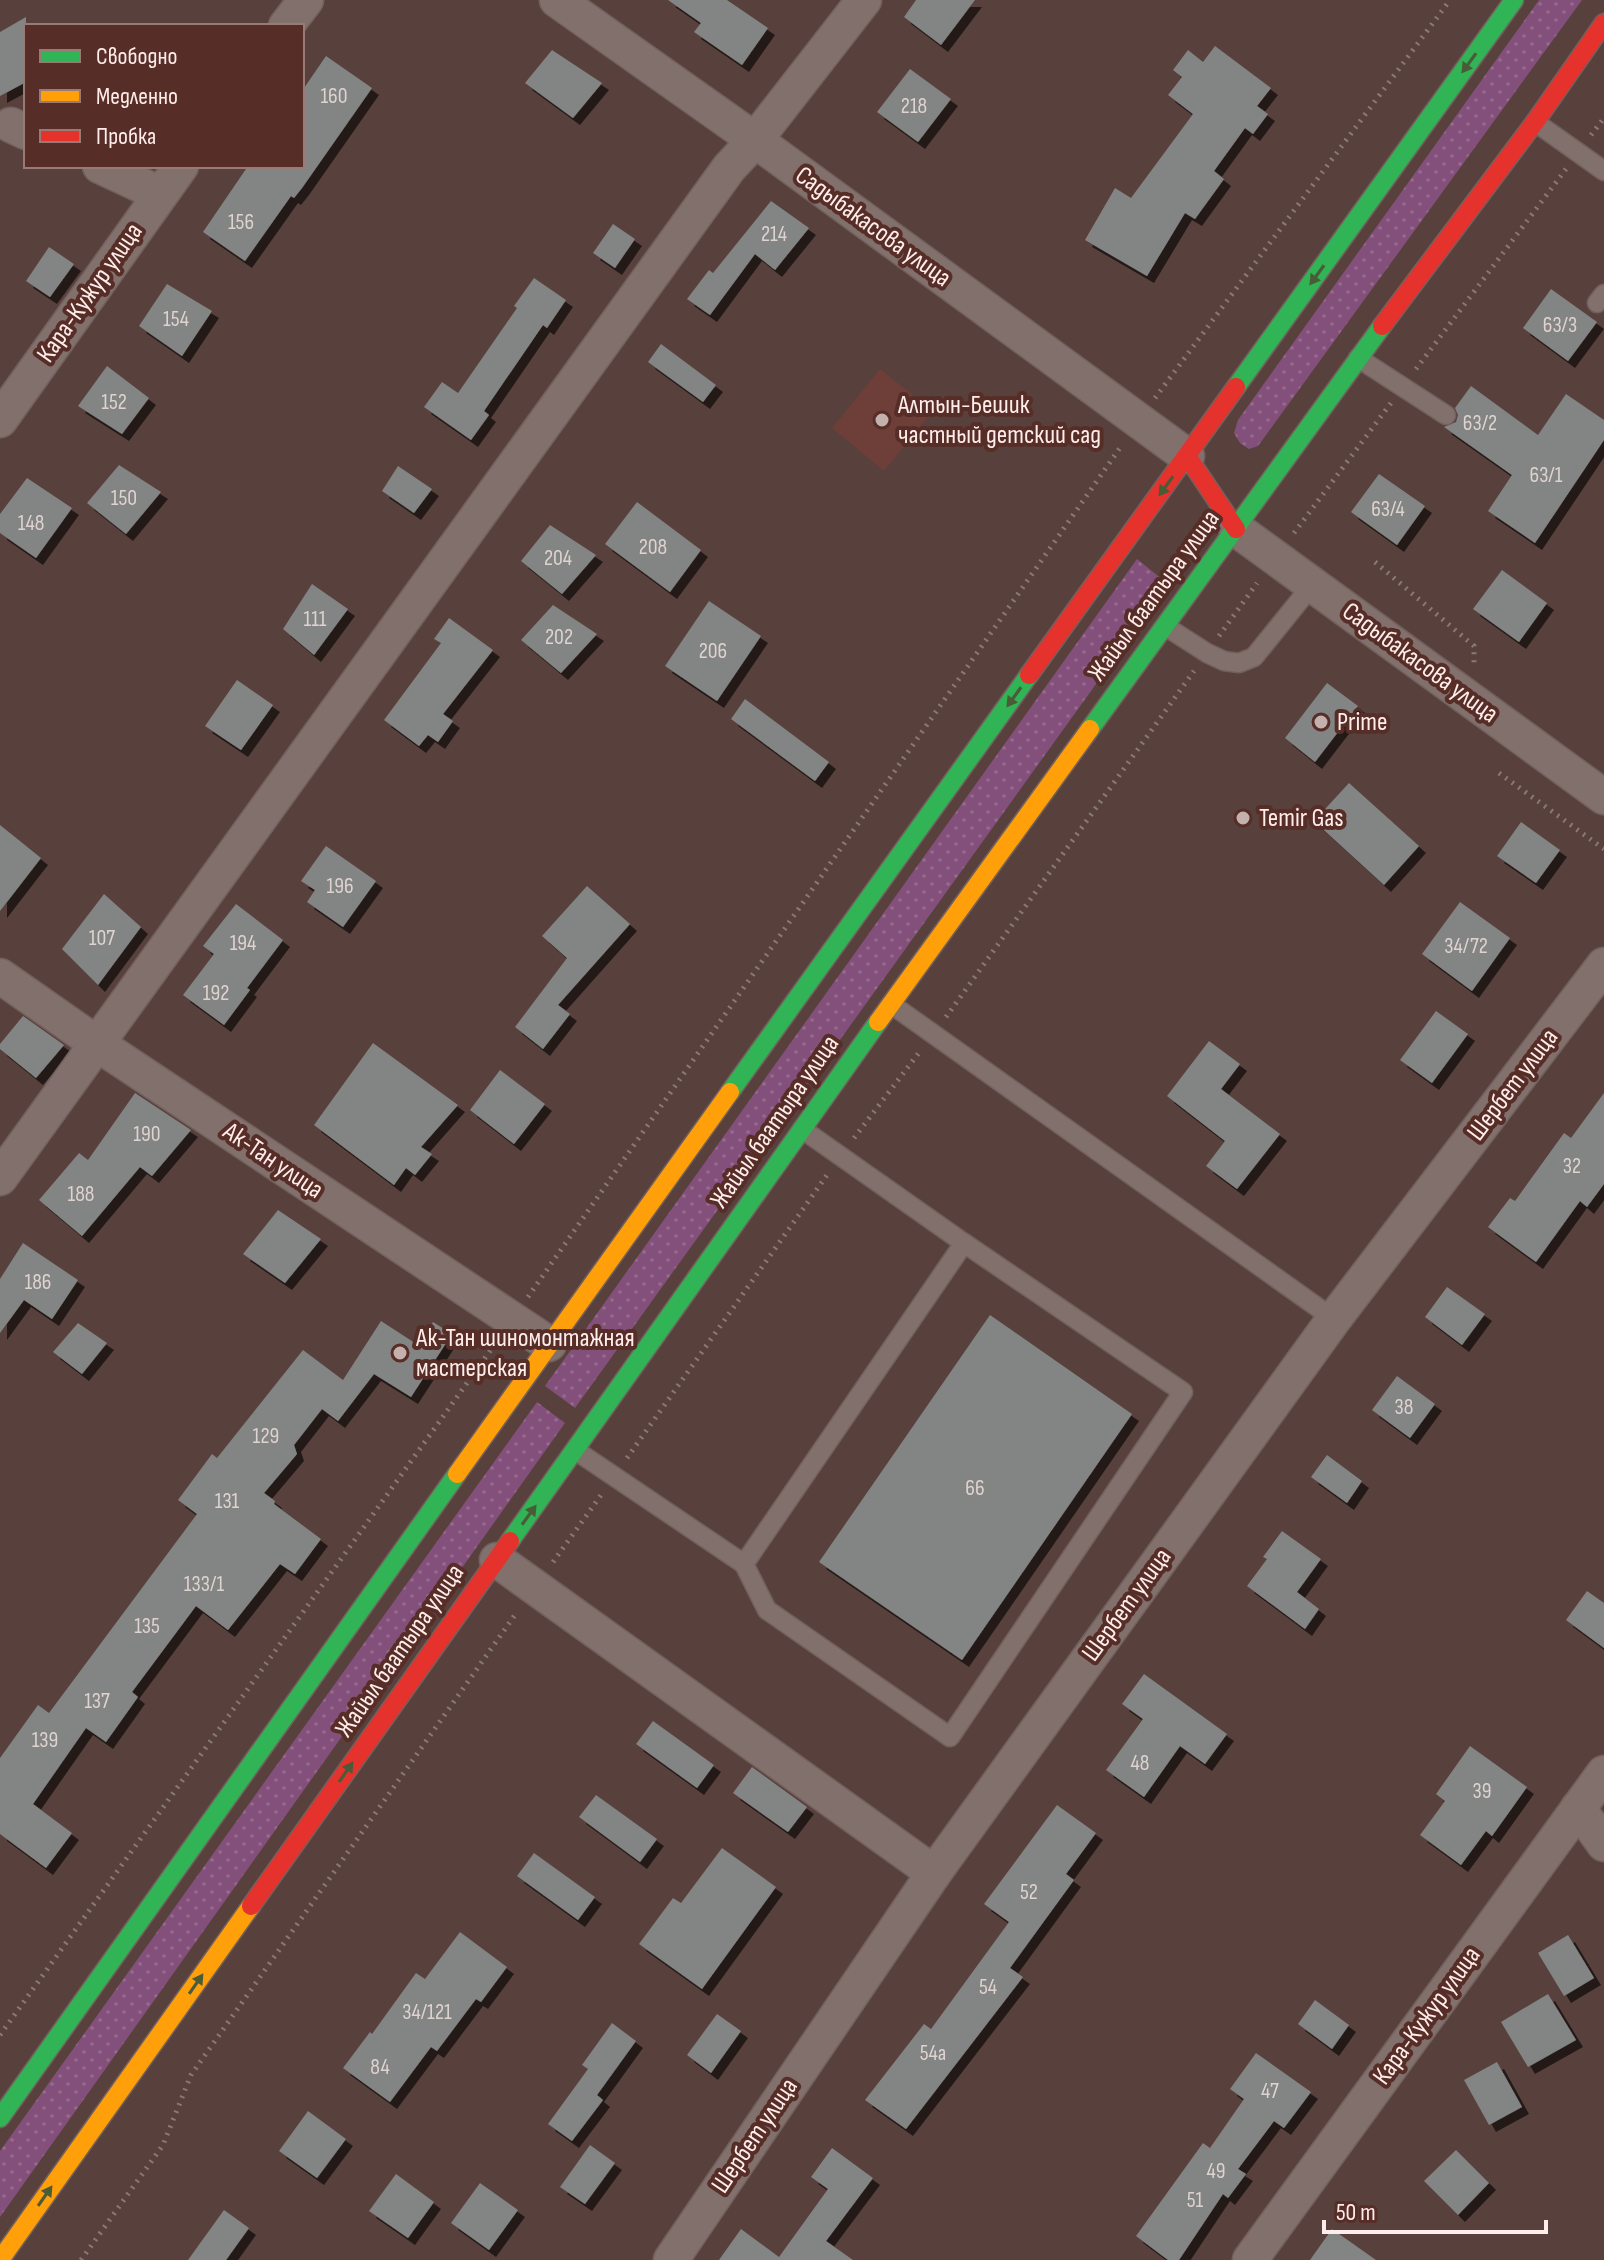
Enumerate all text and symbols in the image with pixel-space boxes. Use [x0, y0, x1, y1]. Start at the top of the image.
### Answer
legend [24, 24, 304, 168]
text: Свободно [96, 42, 177, 71]
one-way arrow [1461, 53, 1477, 74]
text: Медленно [96, 82, 178, 111]
house number: 160 [320, 83, 348, 110]
house number: 218 [901, 93, 927, 120]
text: Пробка [96, 122, 156, 151]
street label: Садыбакасова улица [789, 160, 957, 294]
house number: 156 [228, 209, 254, 236]
street label: Кара-Кужур улица [31, 217, 149, 369]
house number: 214 [761, 221, 787, 248]
one-way arrow [1310, 264, 1325, 285]
house number: 154 [163, 306, 189, 333]
house number: 63/3 [1543, 312, 1577, 339]
house number: 152 [101, 389, 127, 416]
place label: Алтын-Бешик частный детский сад [897, 390, 1101, 451]
house number: 63/2 [1463, 410, 1497, 437]
marker: Алтын-Бешик частный детский сад [873, 411, 891, 429]
house number: 63/1 [1530, 462, 1563, 489]
one-way arrow [1159, 476, 1174, 497]
house number: 150 [111, 485, 137, 512]
house number: 63/4 [1371, 496, 1405, 523]
street label: Жайыл баатыра улица [1082, 504, 1226, 688]
house number: 148 [18, 510, 44, 537]
house number: 208 [639, 534, 667, 561]
house number: 204 [544, 545, 572, 572]
street label: Садыбакасова улица [1336, 596, 1504, 730]
house number: 111 [303, 606, 327, 633]
house number: 202 [545, 624, 573, 651]
house number: 206 [699, 638, 727, 665]
one-way arrow [1007, 687, 1022, 708]
place label: Prime [1337, 707, 1387, 738]
marker: Prime [1312, 713, 1330, 731]
place label: Temir Gas [1259, 803, 1344, 834]
marker: Temir Gas [1234, 809, 1252, 827]
house number: 196 [326, 873, 354, 900]
house number: 107 [89, 925, 115, 952]
house number: 194 [230, 930, 256, 957]
house number: 34/72 [1444, 933, 1488, 960]
house number: 192 [203, 980, 229, 1007]
street label: Шербет улица [1461, 1023, 1565, 1147]
street label: Жайыл баатыра улица [704, 1030, 846, 1214]
street label: Ак-Тан улица [216, 1116, 329, 1206]
house number: 190 [133, 1121, 161, 1148]
house number: 32 [1563, 1153, 1581, 1180]
house number: 188 [68, 1181, 95, 1208]
house number: 186 [25, 1269, 51, 1296]
place label: Ак-Тан шиномонтажная мастерская [415, 1323, 635, 1384]
marker: Ак-Тан шиномонтажная мастерская [391, 1344, 409, 1362]
house number: 38 [1395, 1394, 1413, 1421]
house number: 129 [253, 1423, 279, 1450]
house number: 66 [965, 1475, 985, 1502]
house number: 131 [215, 1488, 240, 1515]
one-way arrow [521, 1504, 536, 1525]
street label: Шербет улица [1076, 1543, 1178, 1667]
street label: Жайыл баатыра улица [329, 1559, 471, 1743]
house number: 133/1 [184, 1571, 224, 1598]
house number: 135 [134, 1613, 160, 1640]
house number: 137 [84, 1688, 110, 1715]
house number: 139 [32, 1727, 58, 1754]
house number: 48 [1131, 1750, 1149, 1777]
one-way arrow [338, 1762, 353, 1783]
house number: 39 [1473, 1778, 1491, 1805]
house number: 52 [1020, 1879, 1038, 1906]
street label: Кара-Кужур улица [1367, 1941, 1487, 2091]
one-way arrow [188, 1974, 203, 1995]
house number: 54 [979, 1974, 997, 2001]
house number: 34/121 [402, 1999, 452, 2026]
house number: 54а [920, 2040, 946, 2067]
house number: 84 [370, 2054, 390, 2081]
street label: Шербет улица [705, 2073, 805, 2199]
house number: 47 [1261, 2078, 1279, 2105]
house number: 49 [1207, 2158, 1226, 2185]
scale bar [1324, 2184, 1546, 2234]
one-way arrow [37, 2186, 52, 2207]
house number: 51 [1187, 2187, 1204, 2214]
text: 50 m [1336, 2198, 1376, 2227]

